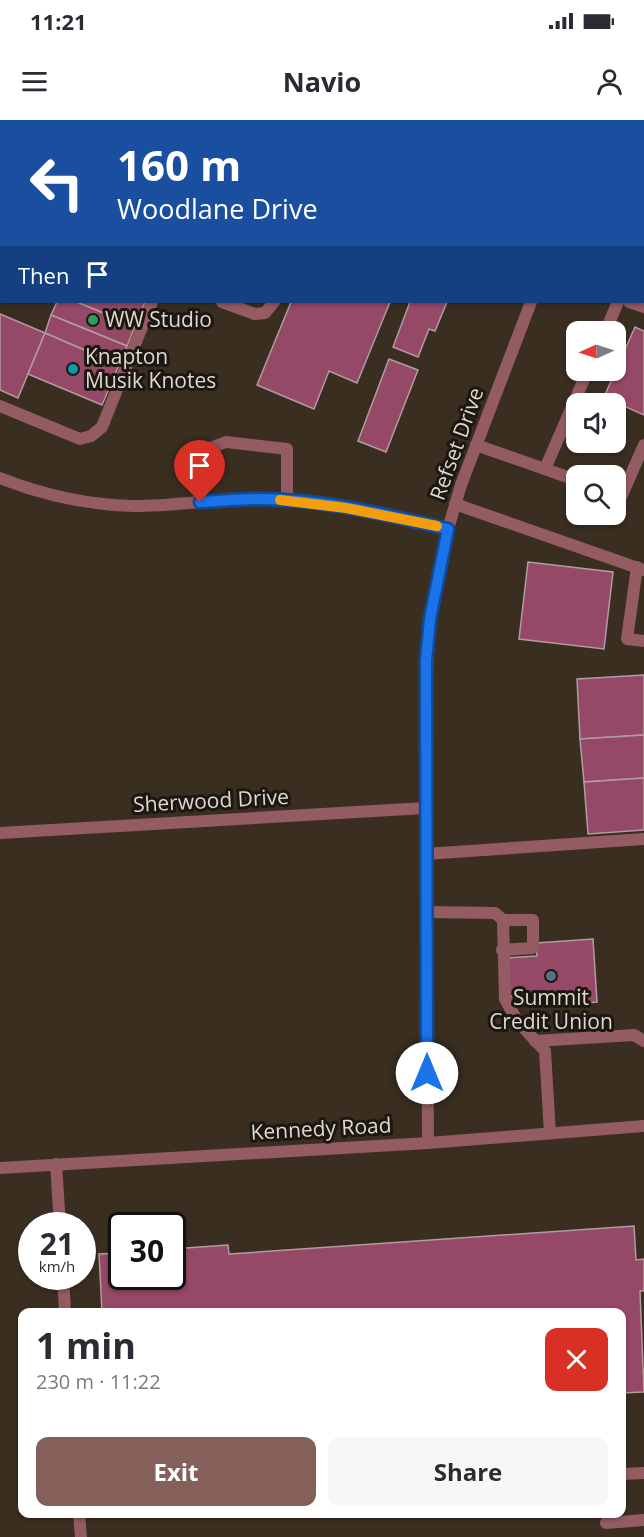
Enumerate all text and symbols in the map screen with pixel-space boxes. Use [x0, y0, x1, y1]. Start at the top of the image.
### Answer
text: 11:21 [30, 6, 87, 36]
text: Navio [283, 63, 361, 100]
icon: menu [18, 65, 51, 98]
icon: person [593, 65, 626, 98]
text: 160 m [117, 136, 241, 193]
icon: left [18, 144, 96, 222]
text: Woodlane Drive [117, 190, 318, 227]
icon: arrive [81, 258, 114, 291]
text: Then [18, 260, 69, 290]
place label: WW Studio [105, 305, 212, 333]
marker: WW Studio [86, 313, 100, 327]
north arrow [566, 321, 626, 381]
map controls [566, 321, 626, 525]
place label: Knapton Musik Knotes [85, 342, 216, 394]
marker: Knapton Musik Knotes [66, 362, 80, 376]
street label: Refset Drive [423, 383, 489, 504]
button: sound [566, 393, 626, 453]
pin [174, 440, 225, 502]
icon: arrive [183, 449, 216, 482]
button: search [566, 465, 626, 525]
street label: Sherwood Drive [132, 782, 290, 818]
marker: Summit Credit Union [544, 969, 558, 983]
place label: Summit Credit Union [489, 983, 613, 1035]
position arrow [395, 1041, 459, 1105]
street label: Kennedy Road [250, 1110, 392, 1146]
speed limit sign: 30 [108, 1212, 186, 1290]
text: 21 [40, 1223, 74, 1264]
text: km/h [39, 1256, 75, 1276]
text: 1 min [36, 1321, 136, 1370]
button: close [545, 1328, 608, 1391]
text: 230 m · 11:22 [36, 1368, 161, 1395]
button: Exit [36, 1437, 316, 1506]
button: Share [328, 1437, 608, 1506]

